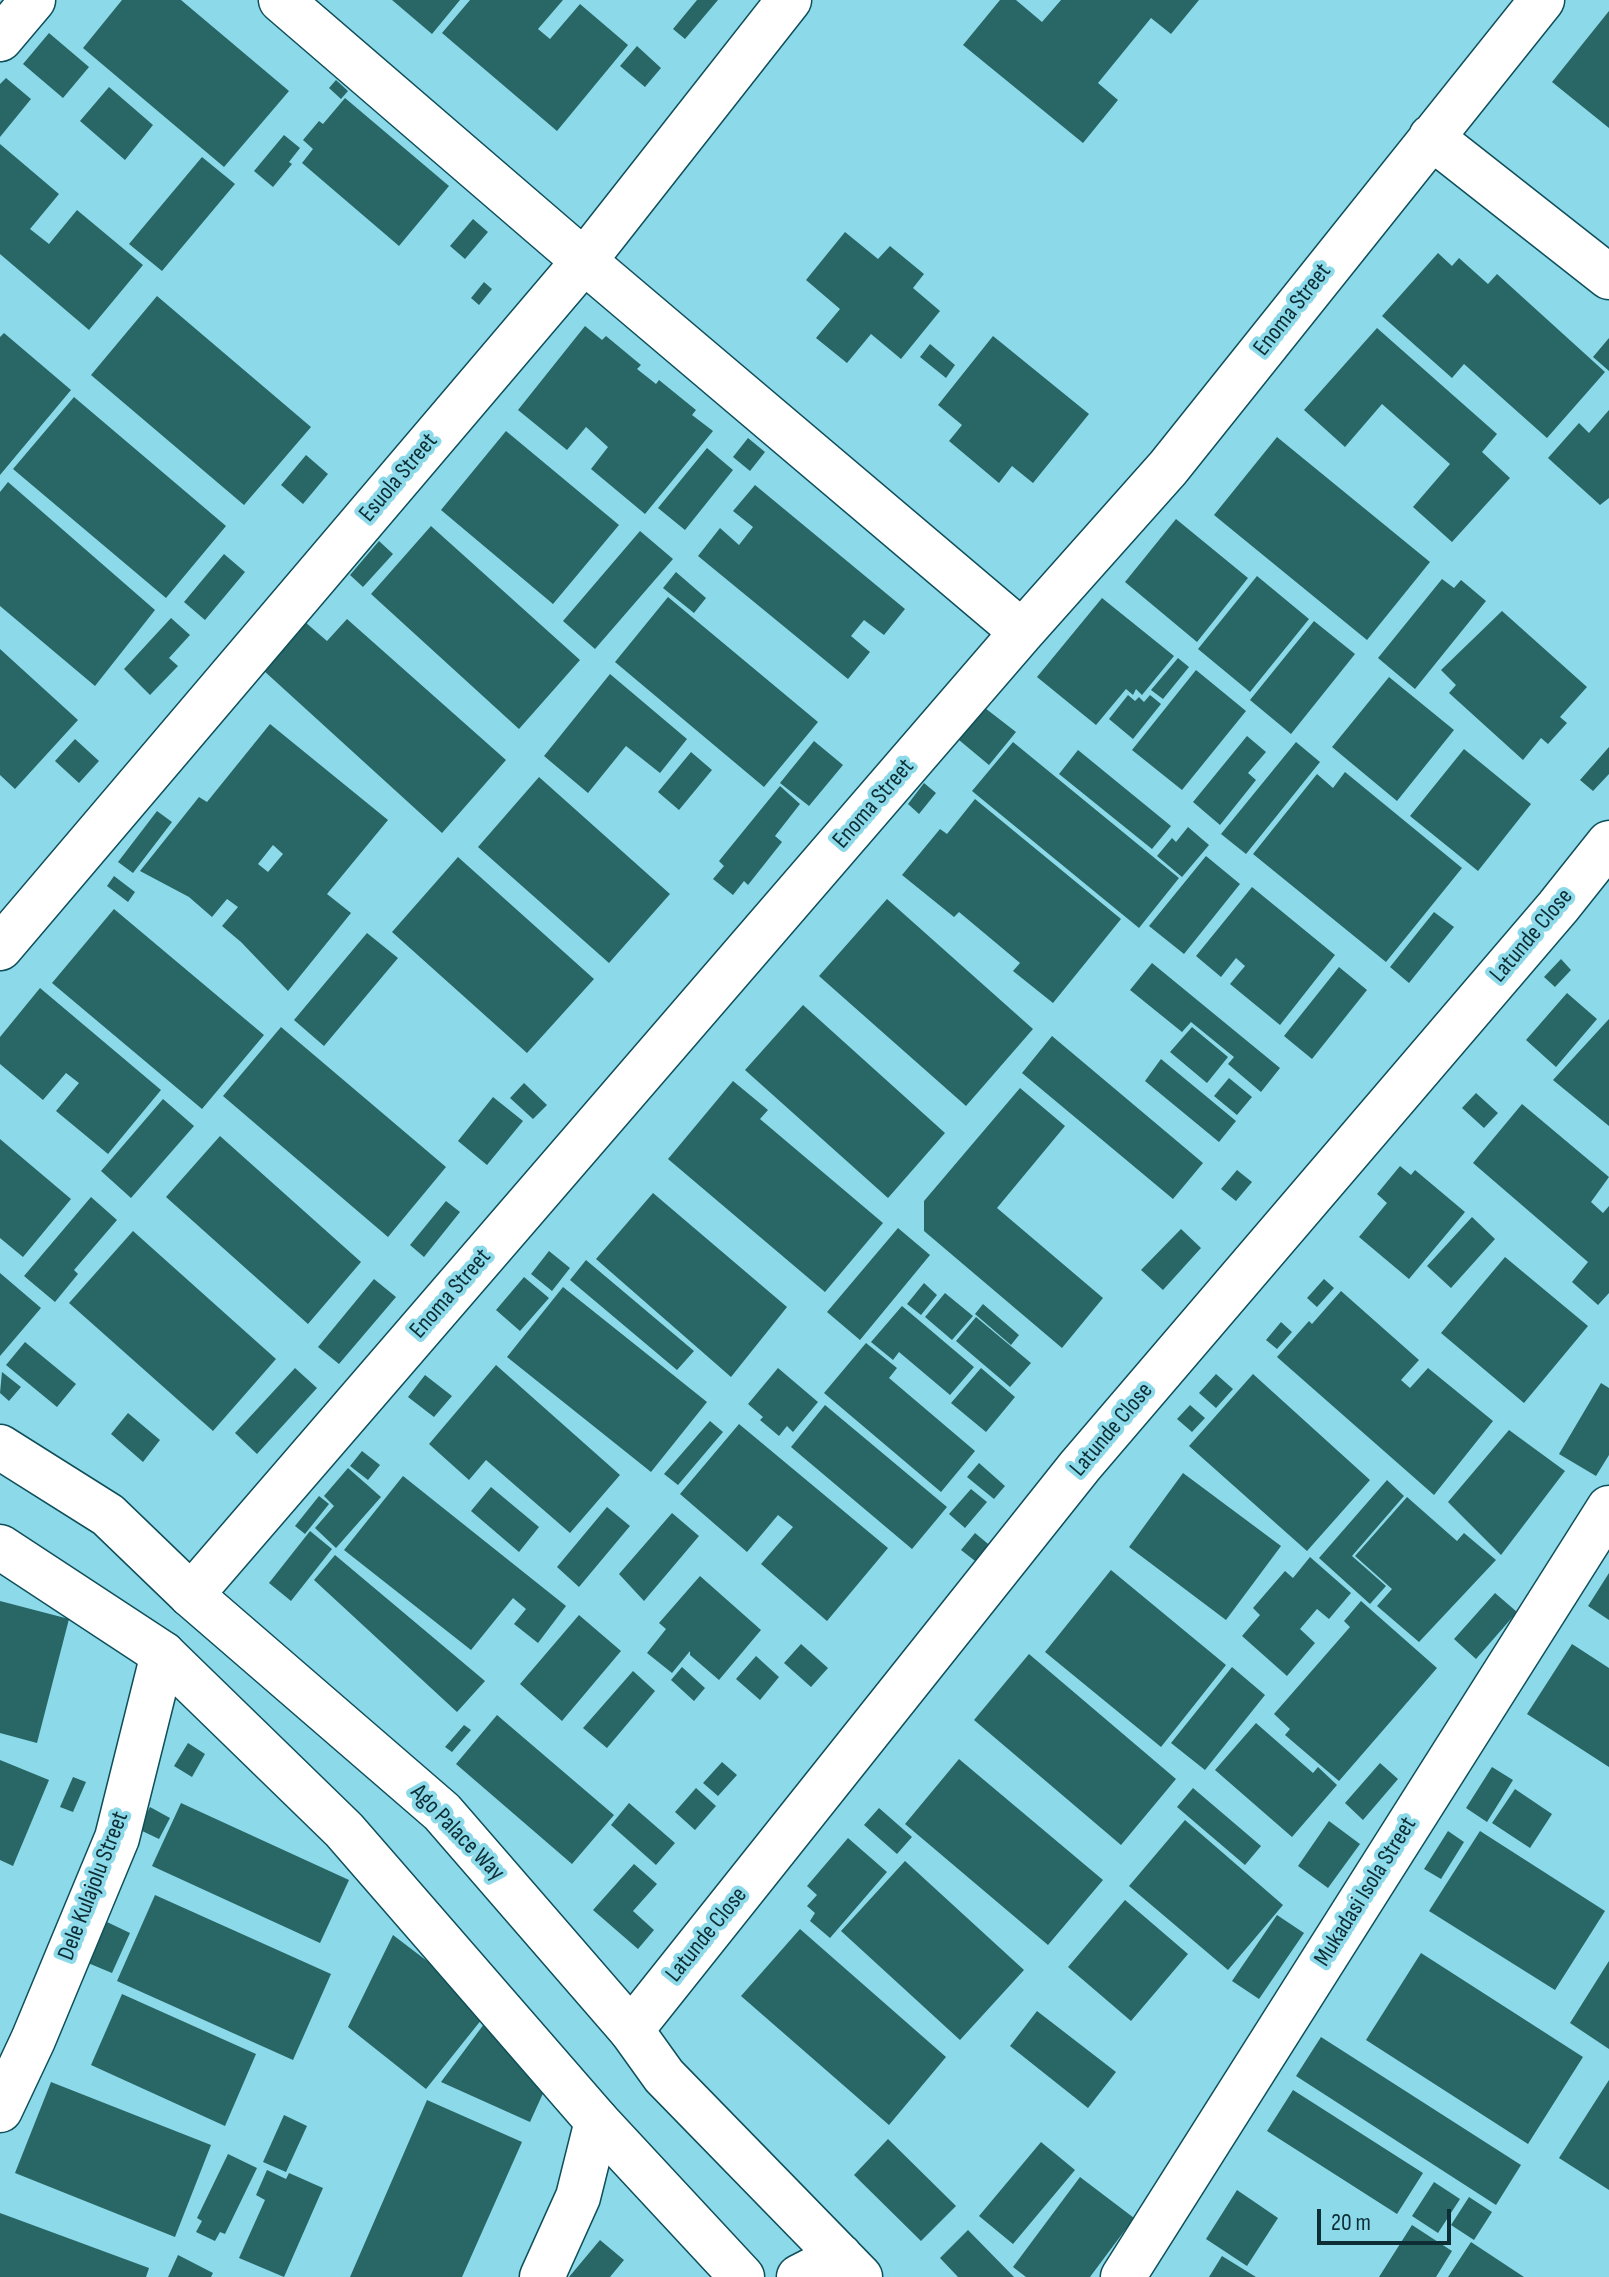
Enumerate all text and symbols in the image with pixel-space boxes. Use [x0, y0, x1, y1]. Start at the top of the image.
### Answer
street label: Enoma Street [1248, 258, 1338, 362]
street label: Esuola Street [354, 428, 444, 528]
street label: Enoma Street [827, 753, 921, 855]
street label: Latunde Close [1484, 883, 1580, 989]
street label: Enoma Street [404, 1243, 498, 1345]
street label: Latunde Close [1064, 1377, 1160, 1483]
street label: Ago Palace Way [404, 1779, 510, 1887]
street label: Dele Kulajolu Street [52, 1808, 136, 1964]
street label: Mukadasi Isola Street [1309, 1812, 1423, 1972]
street label: Latunde Close [660, 1882, 754, 1988]
scale bar [1321, 2193, 1455, 2243]
text: 20 m [1331, 2208, 1371, 2237]

